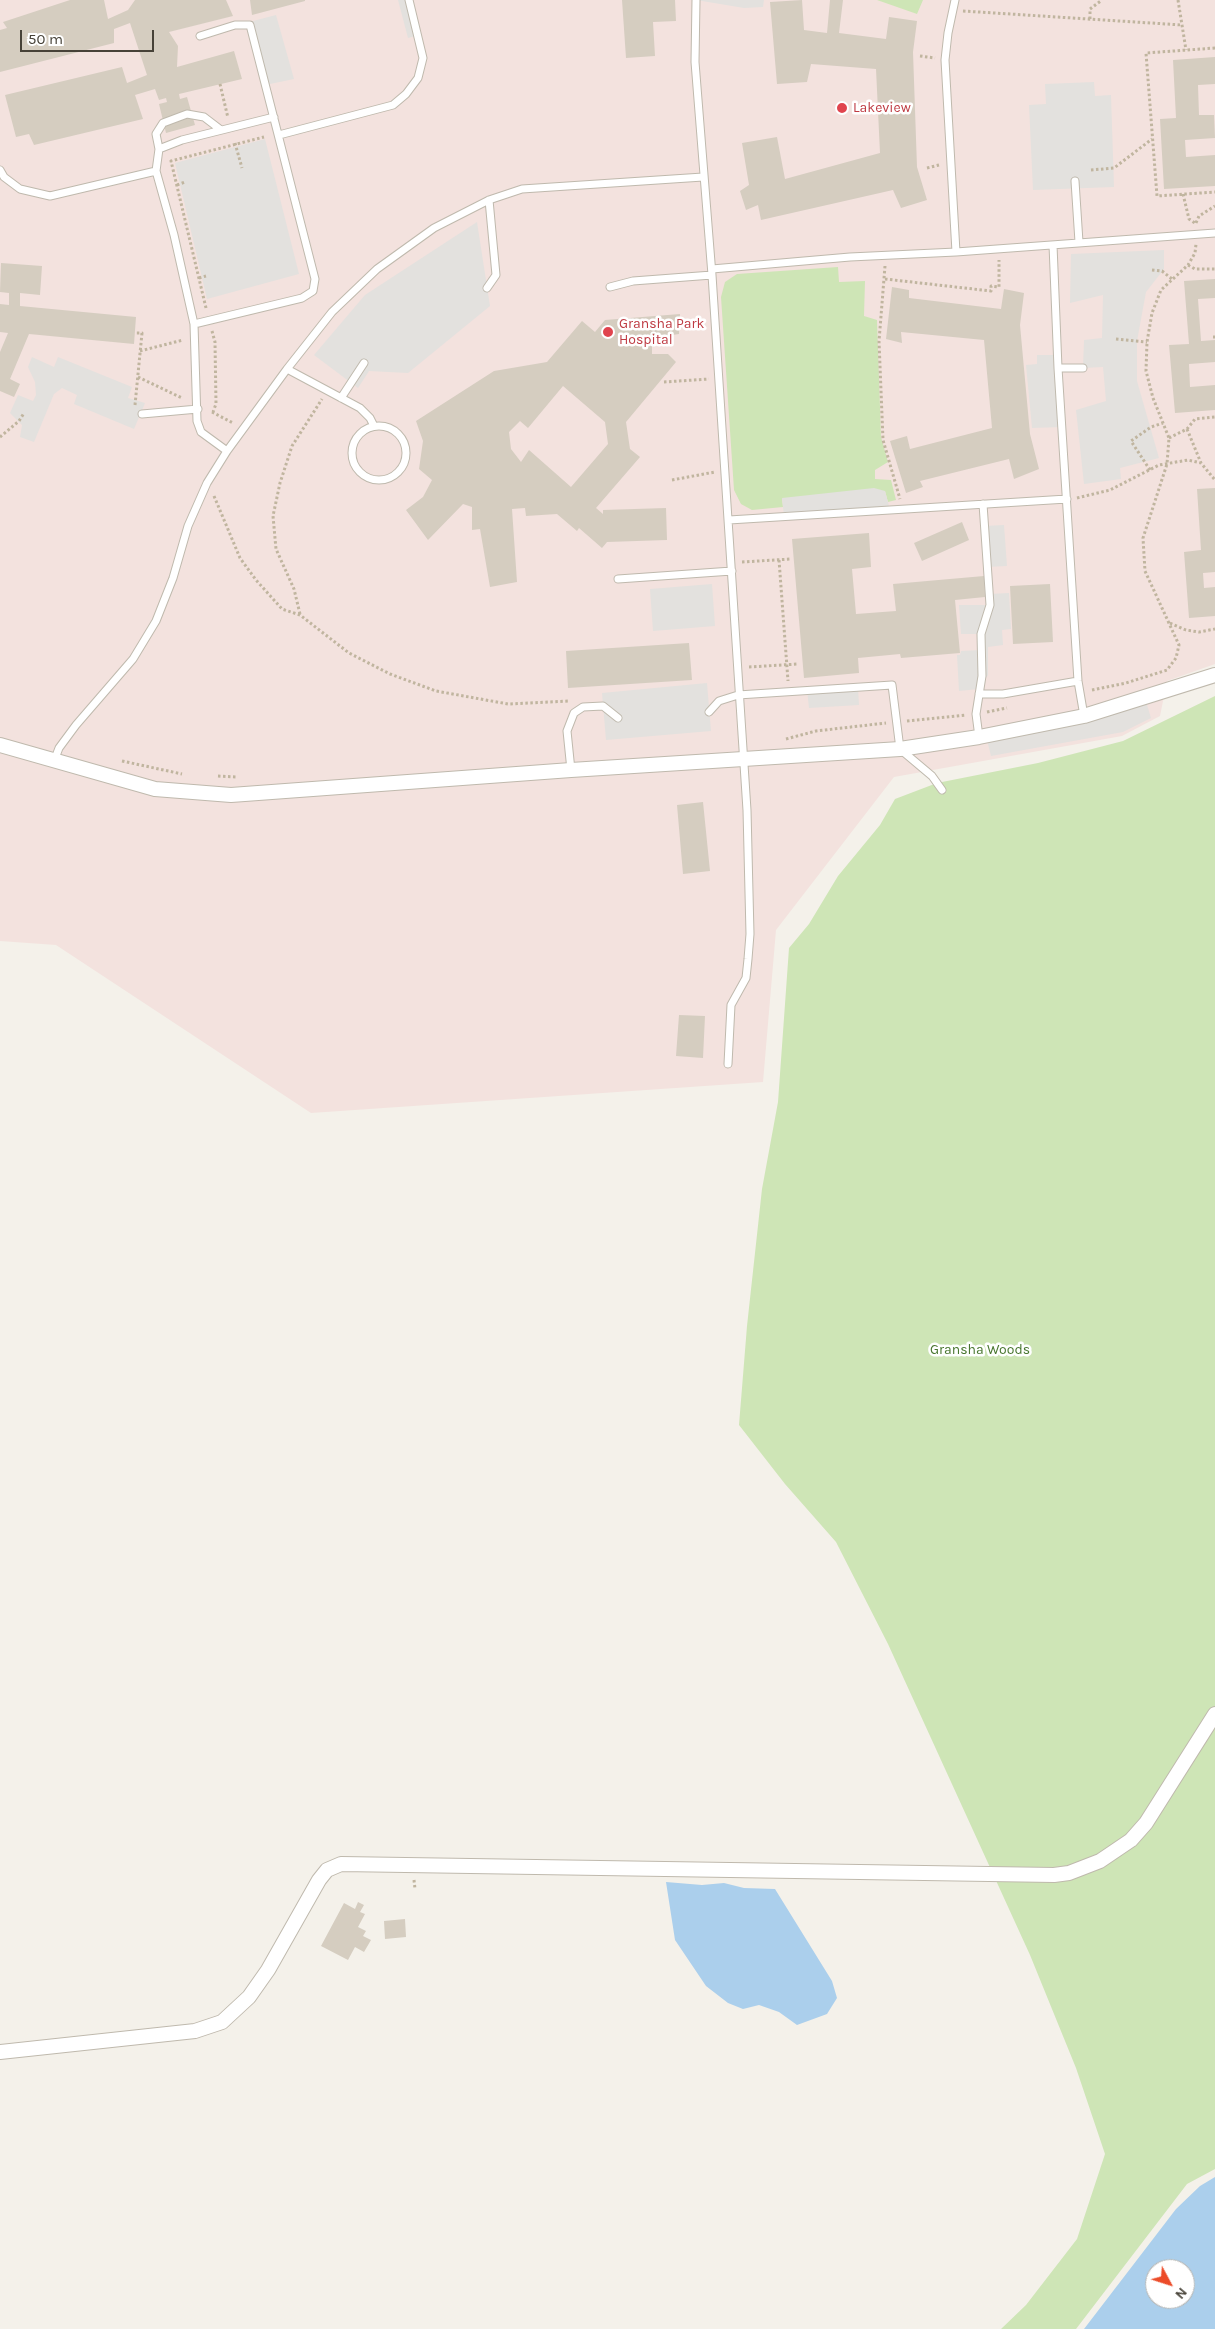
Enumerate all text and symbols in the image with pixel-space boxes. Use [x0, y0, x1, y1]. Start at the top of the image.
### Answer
scale bar [22, 20, 156, 52]
text: 50 m [28, 30, 63, 48]
place label: Lakeview [853, 100, 911, 116]
marker: Lakeview [835, 101, 849, 115]
place label: Gransha Park Hospital [619, 316, 704, 348]
marker: Gransha Park Hospital [601, 325, 615, 339]
park label: Gransha Woods [930, 1342, 1030, 1358]
north arrow [1145, 2259, 1195, 2309]
text: N [1171, 2284, 1191, 2303]

